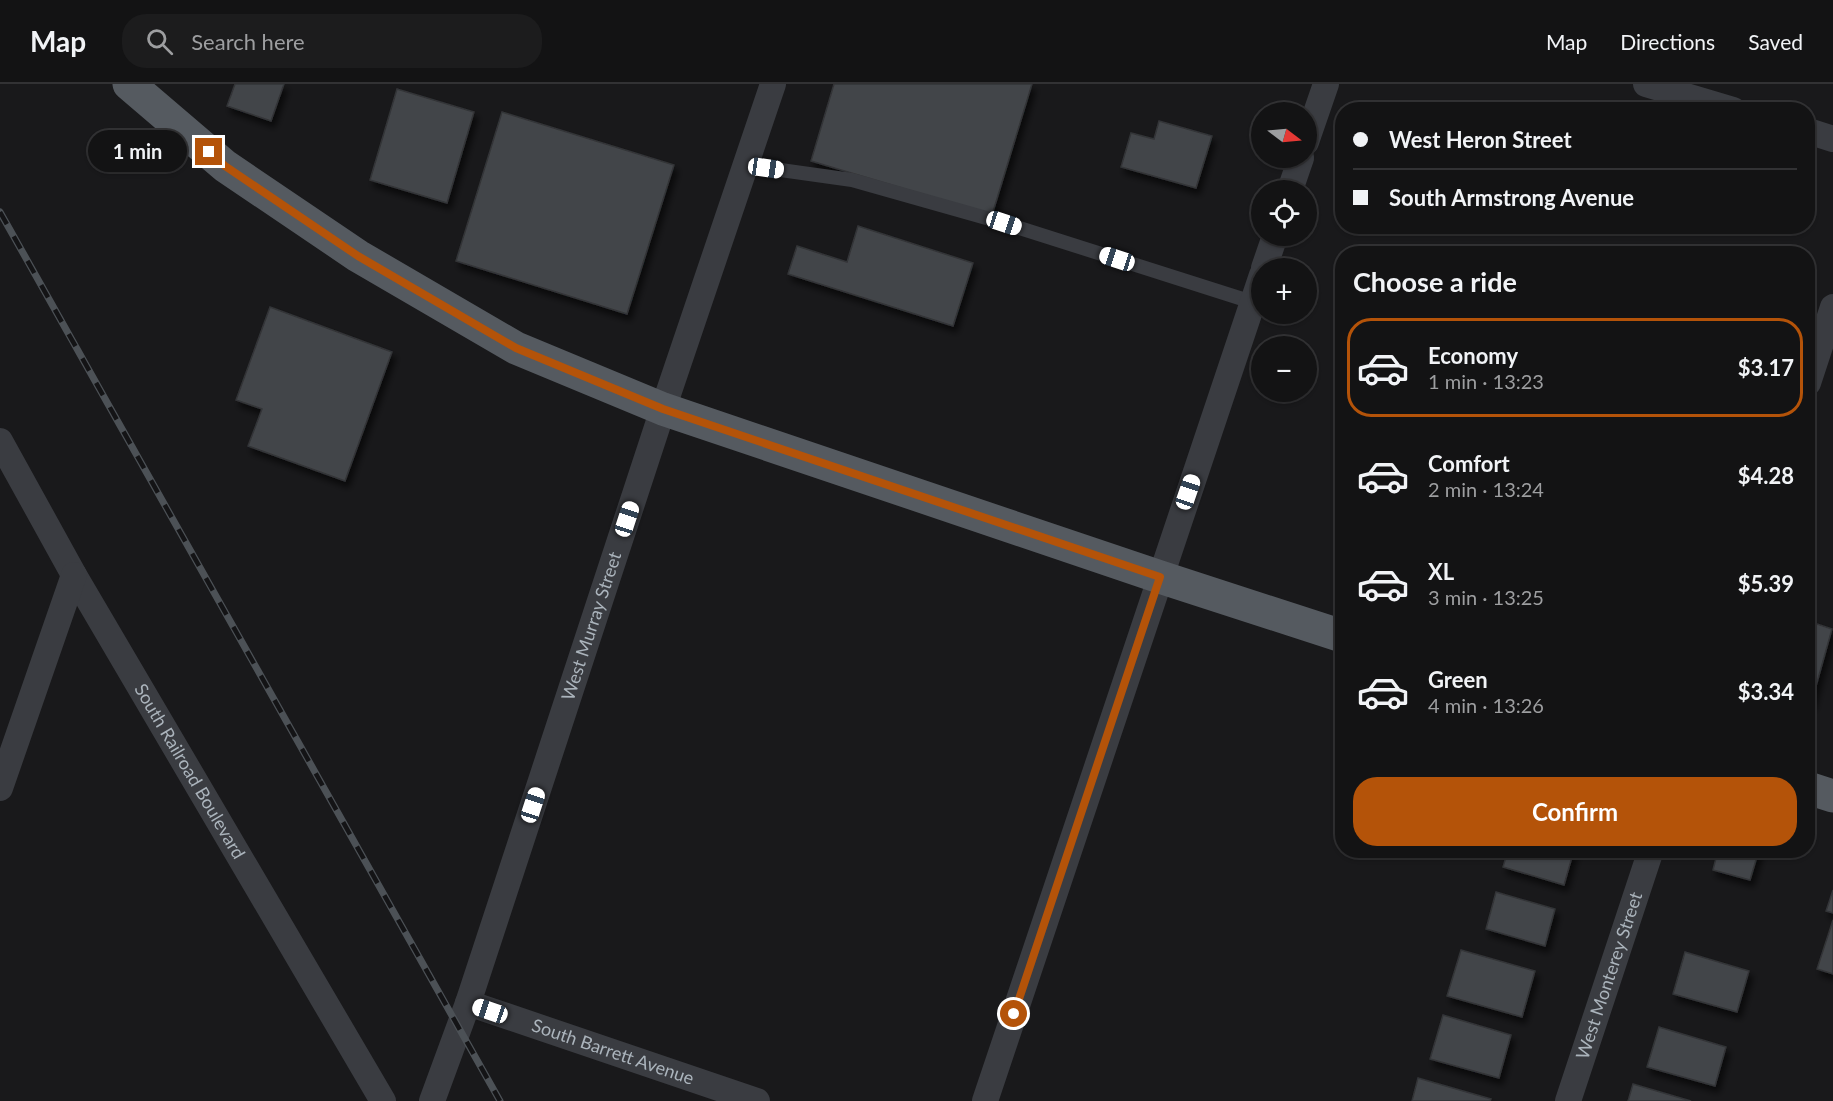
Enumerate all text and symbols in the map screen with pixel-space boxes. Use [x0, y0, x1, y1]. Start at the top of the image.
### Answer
search box [122, 14, 542, 68]
text: Map [30, 24, 86, 58]
icon: search [143, 25, 176, 58]
text: Search here [191, 28, 305, 55]
text: Map [1546, 29, 1587, 54]
text: Directions [1620, 29, 1715, 54]
text: Saved [1748, 29, 1803, 54]
north arrow [1251, 102, 1317, 168]
map controls [1251, 102, 1317, 402]
text: West Heron Street [1389, 126, 1572, 153]
callout: 1 min [89, 131, 188, 173]
route end [195, 138, 222, 165]
text: 1 min [113, 139, 162, 163]
car [747, 157, 785, 179]
button: locate [1251, 180, 1317, 246]
text: South Armstrong Avenue [1389, 184, 1634, 211]
car [984, 209, 1024, 237]
car [1097, 245, 1137, 273]
button: + [1251, 258, 1317, 324]
text: Choose a ride [1353, 265, 1517, 298]
button: − [1251, 336, 1317, 402]
icon: car [1356, 341, 1410, 395]
text: Economy [1428, 342, 1518, 369]
text: $3.17 [1738, 354, 1794, 381]
text: 1 min · 13:23 [1428, 369, 1544, 393]
icon: car [1356, 449, 1410, 503]
text: Comfort [1428, 450, 1510, 477]
text: $4.28 [1738, 462, 1794, 489]
car [1174, 472, 1202, 512]
text: 2 min · 13:24 [1428, 477, 1544, 501]
car [613, 499, 641, 539]
street label: West Murray Street [556, 548, 626, 703]
icon: car [1356, 557, 1410, 611]
text: XL [1428, 558, 1454, 585]
text: $5.39 [1738, 570, 1794, 597]
text: 3 min · 13:25 [1428, 585, 1544, 609]
icon: car [1356, 665, 1410, 719]
text: Green [1428, 666, 1488, 693]
text: $3.34 [1738, 678, 1794, 705]
street label: South Railroad Boulevard [130, 679, 250, 863]
text: 4 min · 13:26 [1428, 693, 1544, 717]
button: Confirm [1353, 777, 1797, 846]
car [519, 785, 547, 825]
street label: West Monterey Street [1571, 888, 1647, 1062]
car [470, 997, 510, 1025]
route start [1000, 1000, 1027, 1027]
street label: South Barrett Avenue [529, 1014, 697, 1089]

